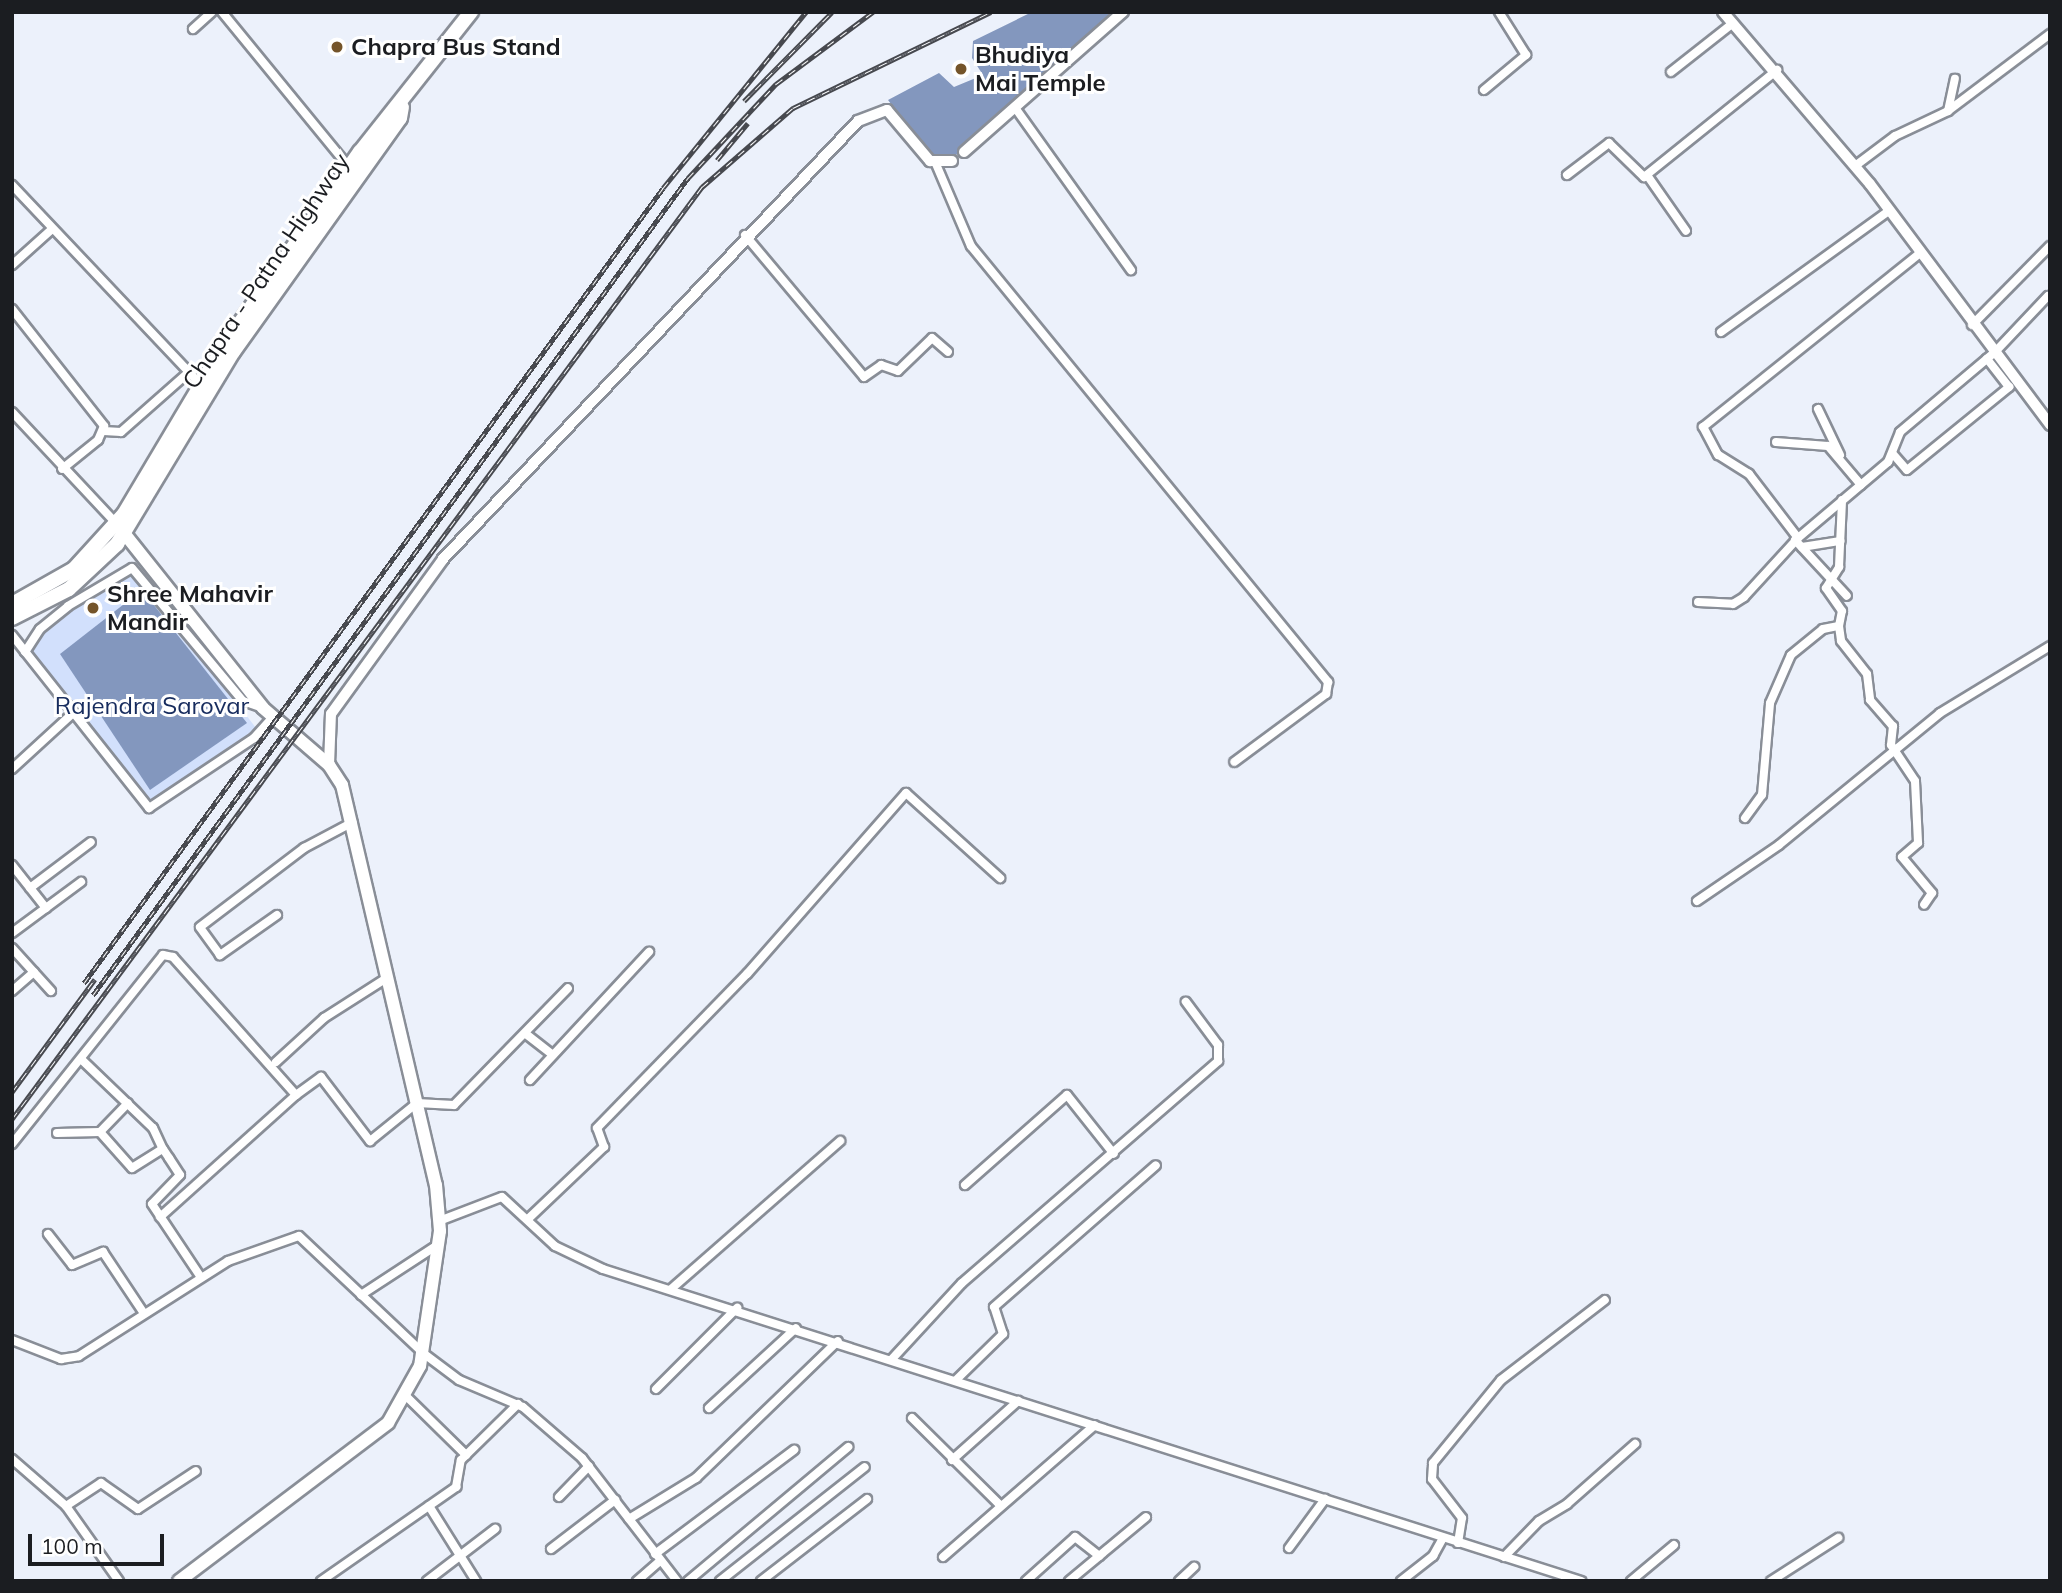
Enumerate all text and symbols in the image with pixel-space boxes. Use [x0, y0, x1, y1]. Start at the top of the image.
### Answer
place label: Chapra Bus Stand [351, 33, 561, 61]
marker: Chapra Bus Stand [329, 39, 345, 55]
place label: Bhudiya Mai Temple [975, 41, 1106, 97]
marker: Bhudiya Mai Temple [953, 61, 969, 77]
street label: Chapra - Patna Highway [176, 148, 356, 394]
place label: Shree Mahavir Mandir [107, 580, 273, 636]
marker: Shree Mahavir Mandir [85, 600, 101, 616]
park label: Rajendra Sarovar [55, 692, 249, 720]
scale bar [32, 1520, 168, 1564]
text: 100 m [41, 1533, 103, 1559]

